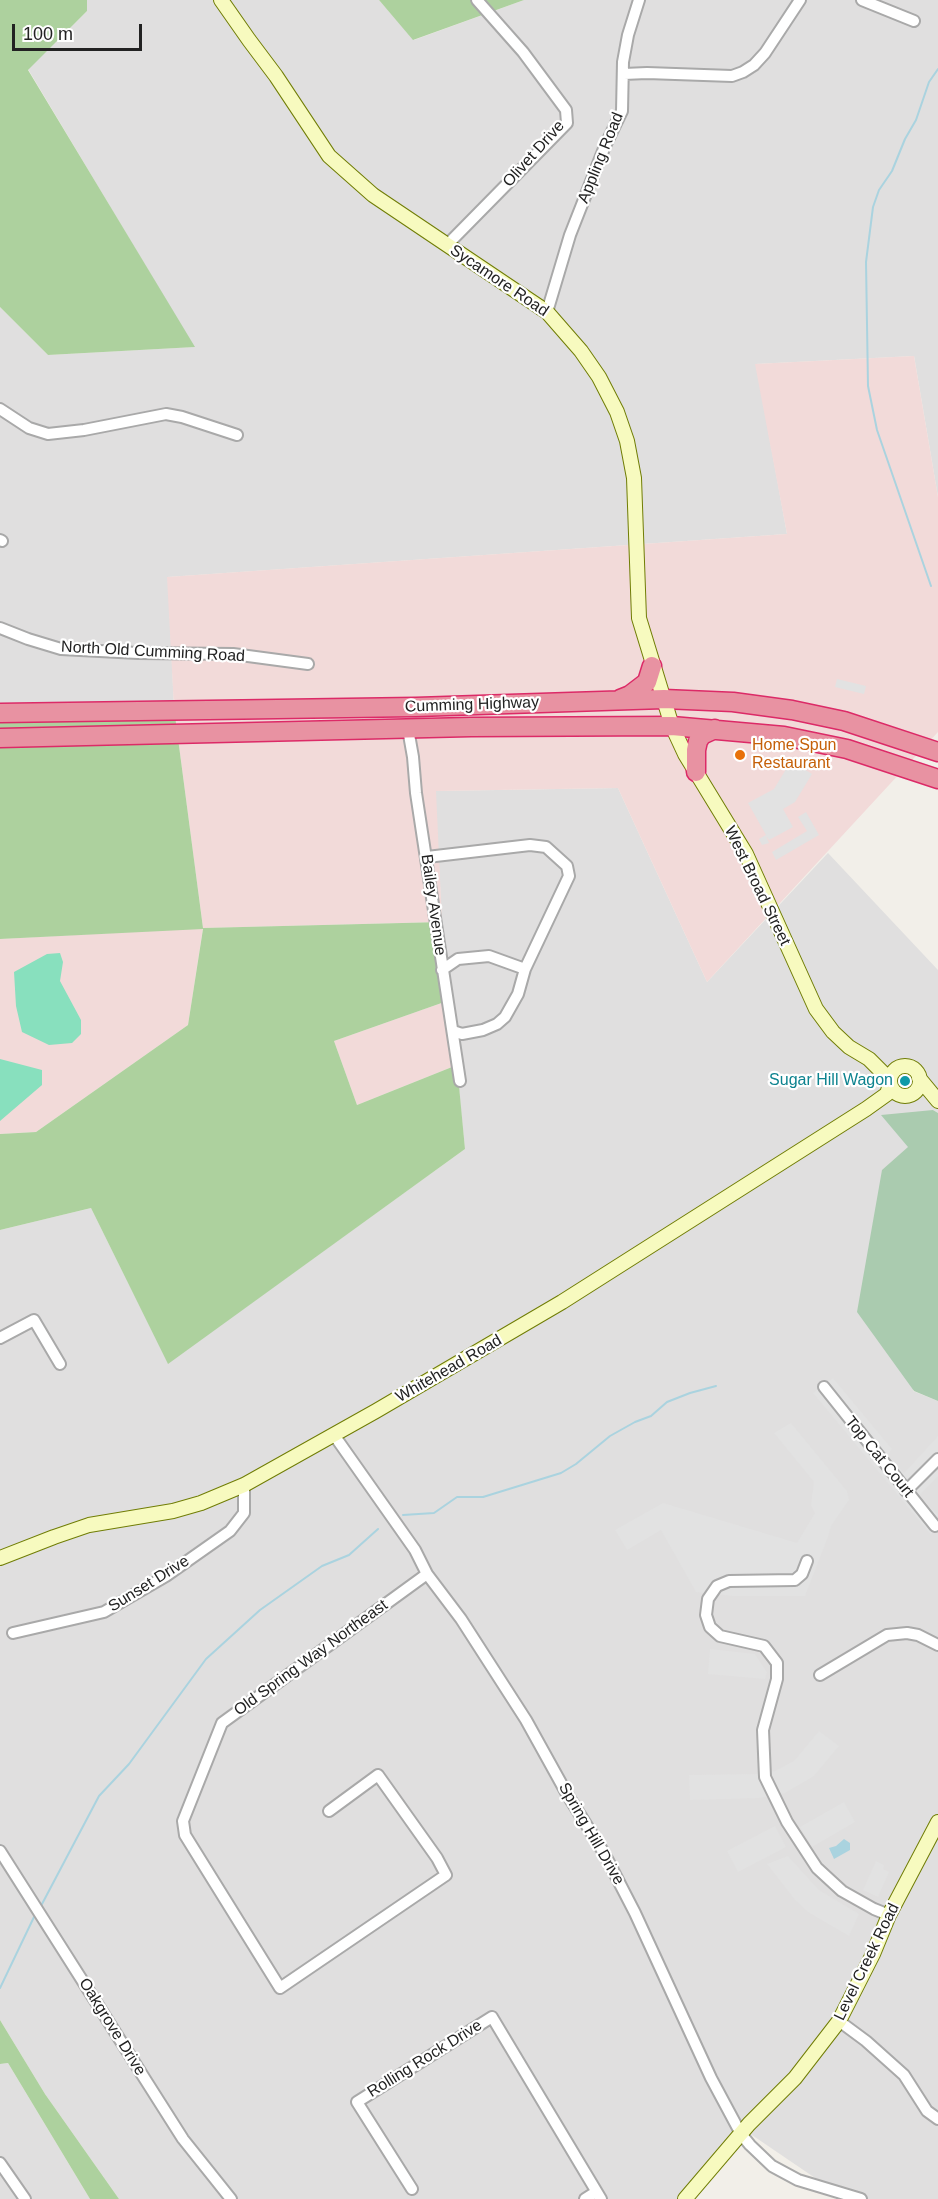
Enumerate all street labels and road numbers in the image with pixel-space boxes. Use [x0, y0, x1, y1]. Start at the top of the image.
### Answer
street label: Appling Road [574, 110, 628, 206]
street label: Olivet Drive [499, 117, 569, 191]
street label: Sycamore Road [446, 241, 552, 321]
street label: North Old Cumming Road [61, 638, 245, 666]
street label: Cumming Highway [405, 693, 539, 717]
street label: West Broad Street [720, 823, 794, 949]
street label: Bailey Avenue [416, 853, 450, 957]
street label: Whitehead Road [393, 1331, 505, 1407]
street label: Top Cat Court [840, 1413, 918, 1501]
street label: Sunset Drive [105, 1552, 193, 1616]
street label: Old Spring Way Northeast [230, 1596, 392, 1720]
street label: Spring Hill Drive [554, 1780, 628, 1888]
street label: Level Creek Road [830, 1900, 904, 2024]
street label: Oakgrove Drive [74, 1975, 150, 2079]
street label: Rolling Rock Drive [364, 2016, 486, 2102]

